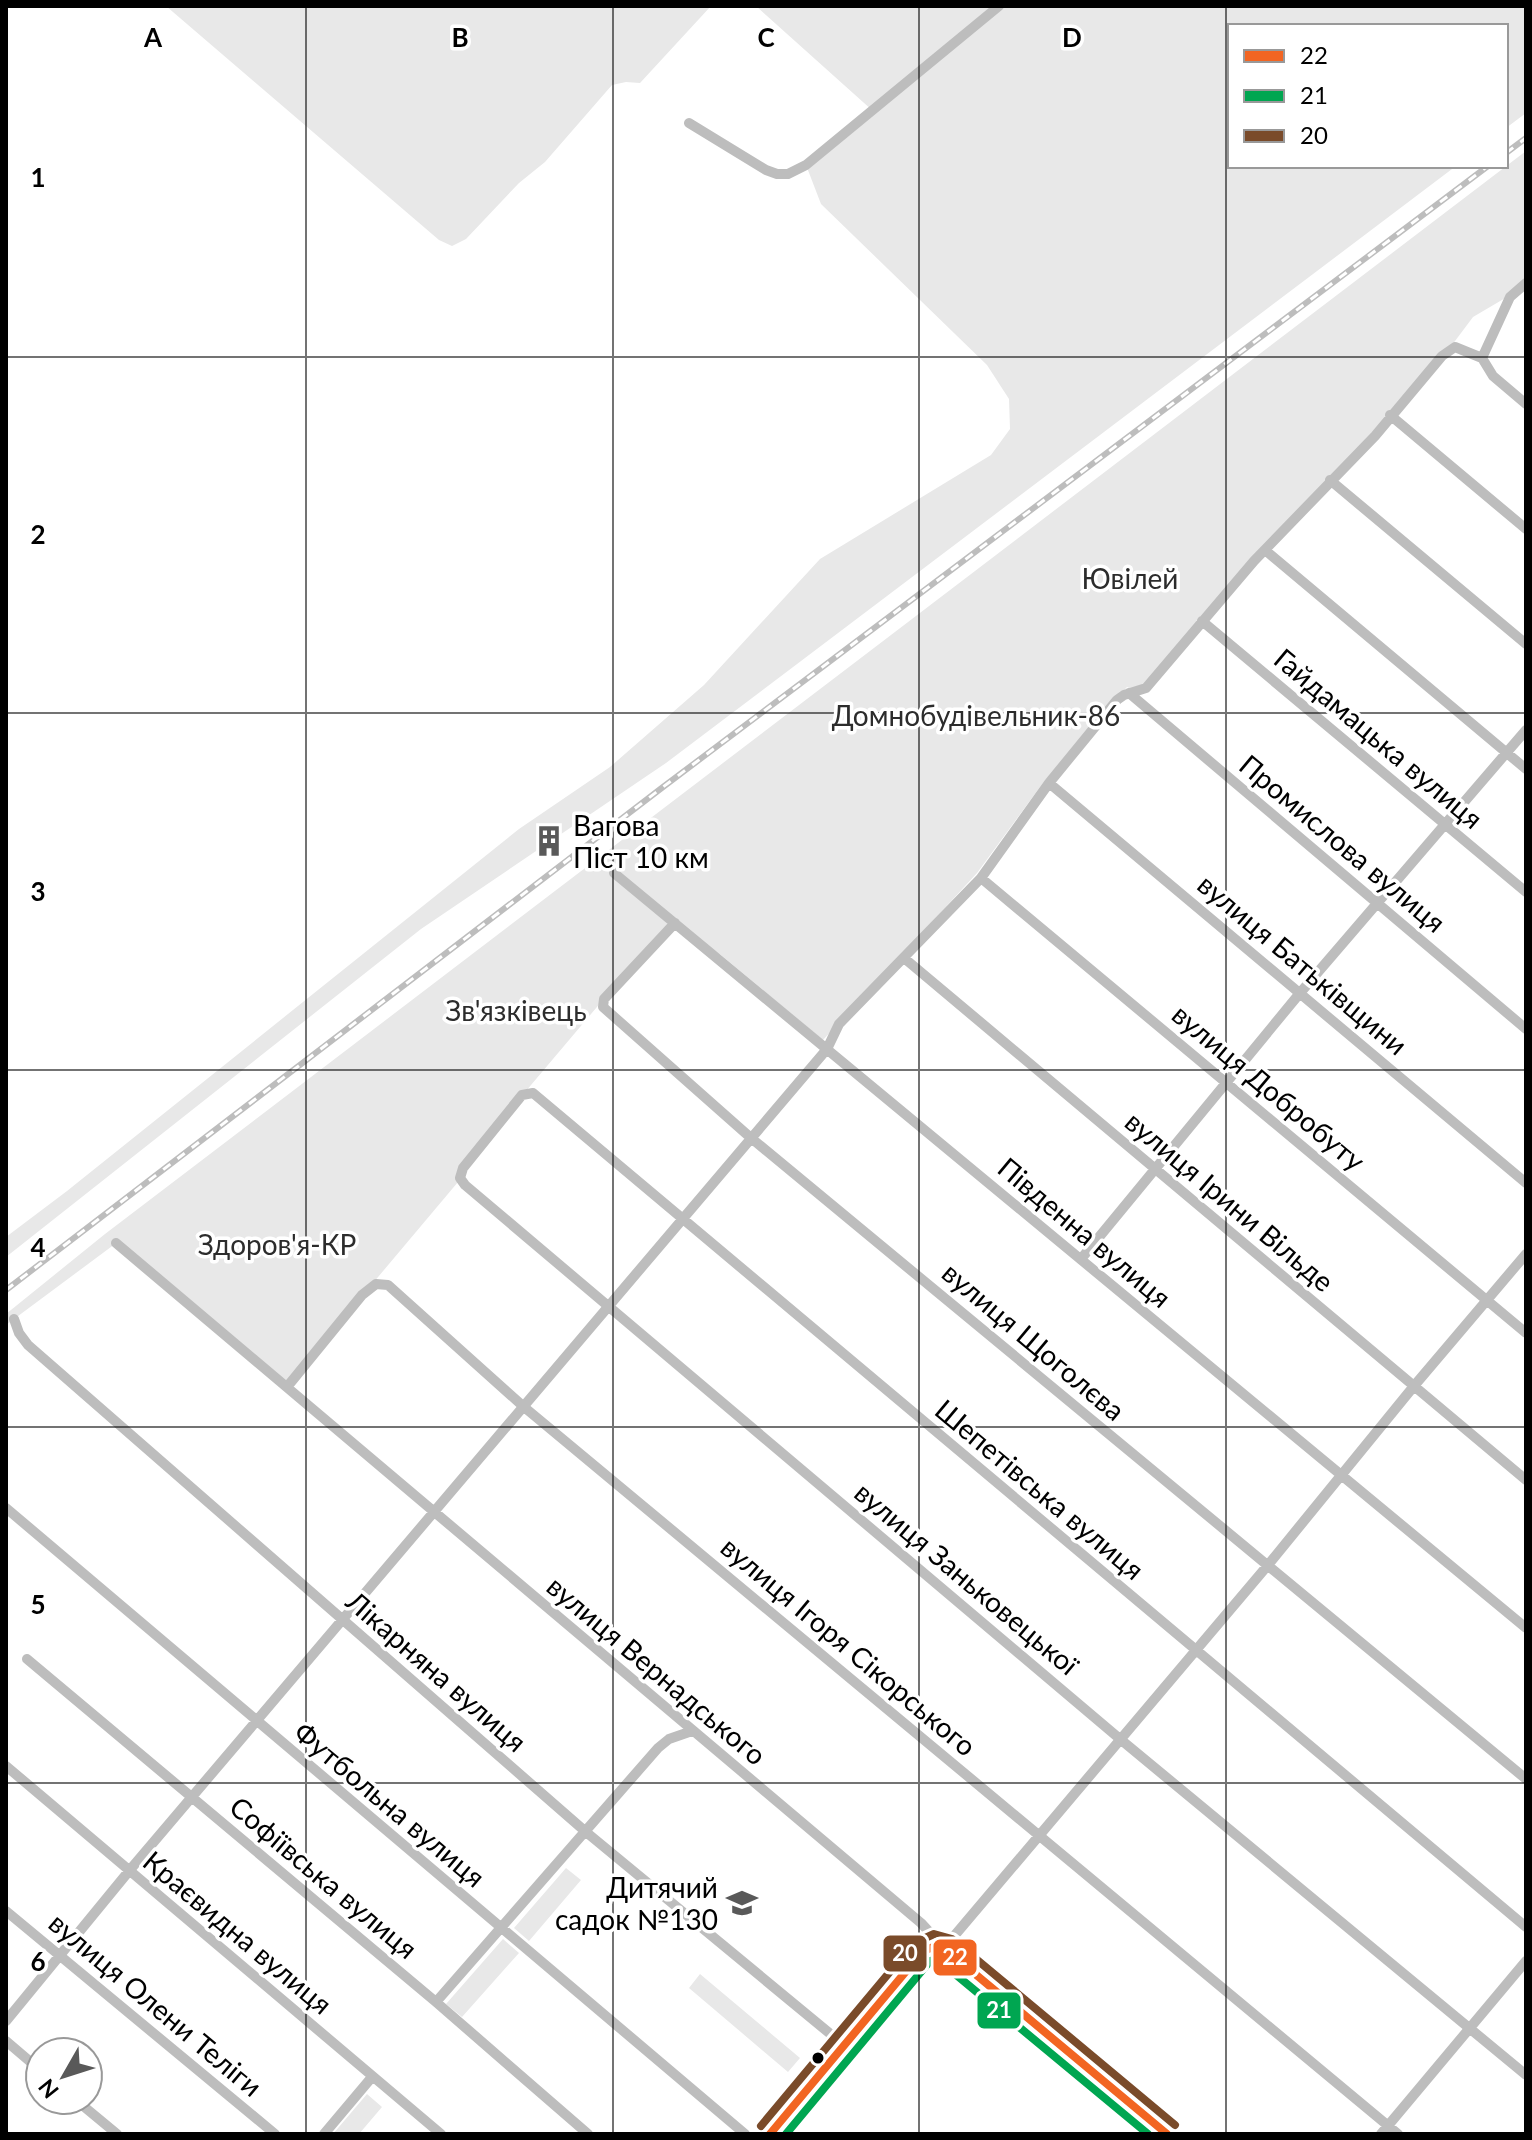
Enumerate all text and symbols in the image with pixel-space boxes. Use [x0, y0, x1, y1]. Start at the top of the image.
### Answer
text: A [143, 21, 163, 53]
text: B [451, 21, 469, 53]
text: C [757, 21, 775, 53]
text: D [1062, 21, 1082, 53]
legend [1228, 24, 1508, 168]
text: 22 [1300, 40, 1328, 69]
text: 21 [1300, 80, 1328, 109]
text: 20 [1300, 120, 1328, 149]
text: 1 [30, 161, 46, 193]
text: 2 [30, 518, 46, 550]
park label: Ювілей [1082, 561, 1178, 595]
street label: Гайдамацька вулиця [1268, 641, 1490, 835]
park label: Домнобудівельник-86 [832, 698, 1120, 732]
street label: Промислова вулиця [1233, 747, 1453, 939]
place label: Вагова Піст 10 км [573, 808, 709, 874]
building icon: Вагова Піст 10 км [532, 824, 566, 858]
street label: вулиця Батьківщини [1191, 867, 1415, 1061]
text: 3 [30, 875, 46, 907]
park label: Зв'язківець [445, 993, 587, 1027]
street label: вулиця Добробуту [1166, 997, 1373, 1178]
street label: вулиця Ірини Вільде [1119, 1104, 1341, 1298]
street label: Південна вулиця [992, 1150, 1178, 1314]
park label: Здоров'я-КР [198, 1227, 356, 1261]
text: 4 [30, 1231, 46, 1263]
street label: вулиця Щоголєва [936, 1255, 1132, 1427]
street label: Шепетівська вулиця [929, 1392, 1151, 1586]
street label: вулиця Заньковецької [848, 1475, 1087, 1682]
street label: вулиця Ігоря Сікорського [715, 1529, 983, 1763]
street label: вулиця Вернадського [541, 1568, 773, 1772]
street label: Лікарняна вулиця [339, 1583, 534, 1758]
text: 5 [30, 1588, 46, 1620]
street label: Футбольна вулиця [288, 1714, 492, 1894]
street label: Софіївська вулиця [224, 1789, 424, 1965]
street label: Краєвидна вулиця [137, 1843, 339, 2021]
place label: Дитячий садок №130 [555, 1870, 718, 1936]
school or university icon: Дитячий садок №130 [725, 1886, 759, 1920]
street label: вулиця Олени Теліги [43, 1905, 269, 2103]
line badge: 20 [882, 1934, 928, 1973]
line badge: 22 [932, 1938, 978, 1977]
text: 20 [892, 1939, 918, 1966]
text: 22 [942, 1943, 968, 1970]
text: 6 [30, 1945, 46, 1977]
line badge: 21 [976, 1991, 1022, 2030]
text: 21 [986, 1996, 1012, 2023]
north arrow [24, 2036, 104, 2116]
unlabelled marker [810, 2050, 826, 2066]
text: N [32, 2074, 64, 2104]

